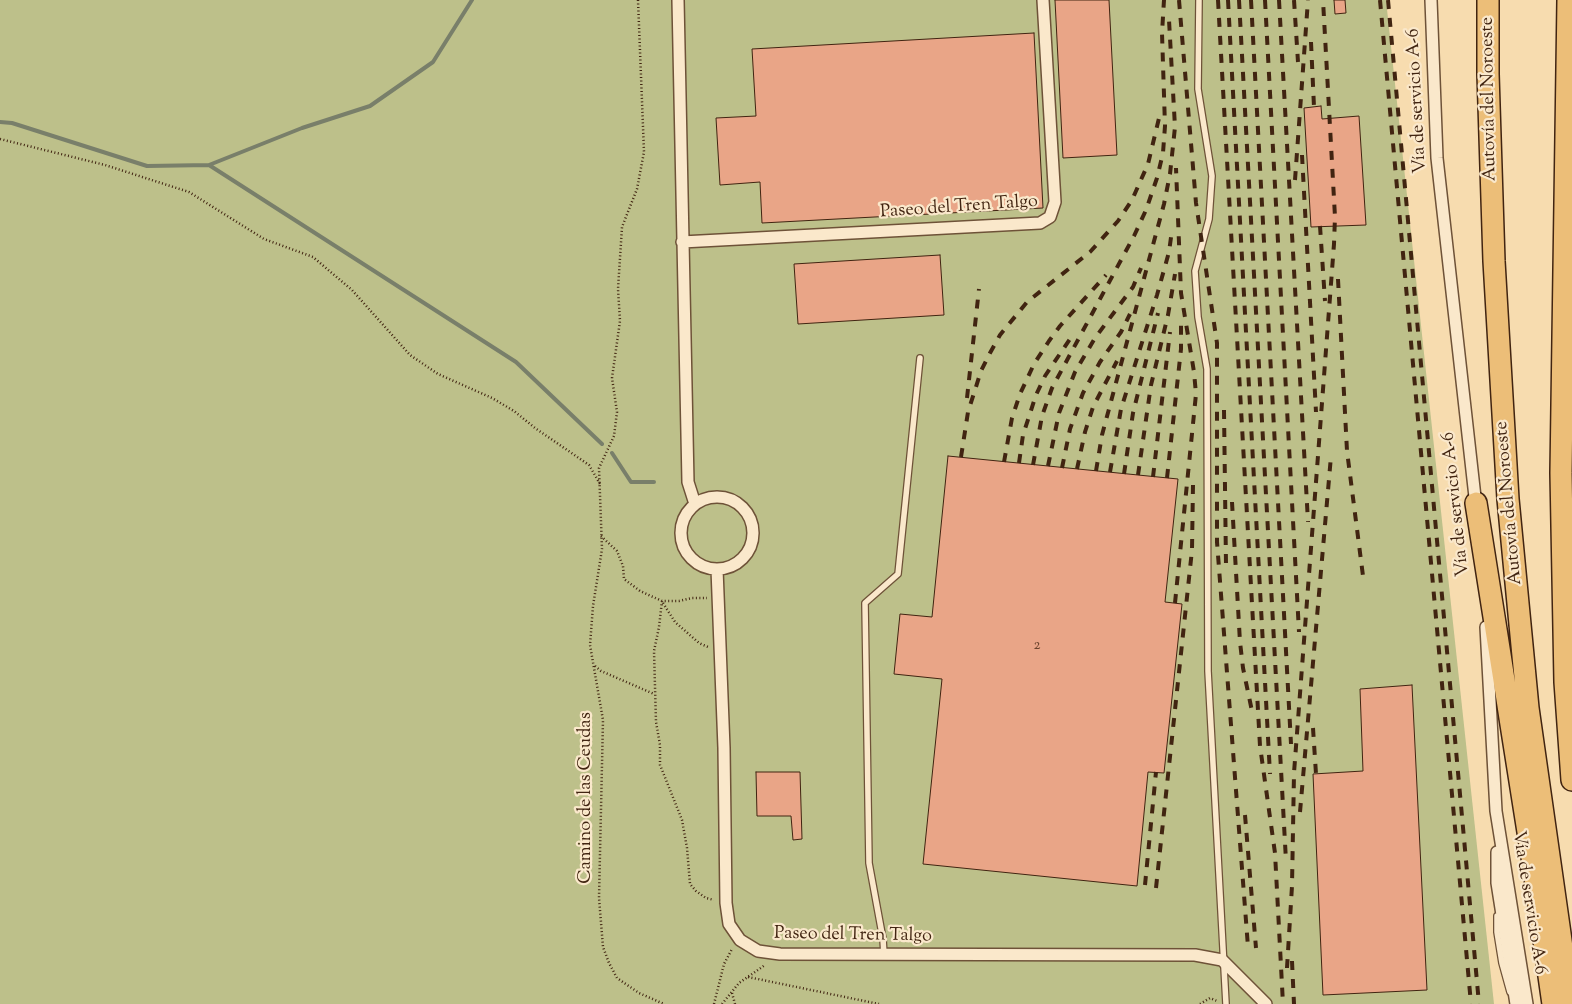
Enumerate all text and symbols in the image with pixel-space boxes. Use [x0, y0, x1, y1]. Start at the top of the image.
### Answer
street label: Autovía del Noroeste [1478, 17, 1502, 181]
street label: Vía de servicio A-6 [1403, 28, 1433, 174]
street label: Paseo del Tren Talgo [879, 192, 1039, 224]
street label: Autovía del Noroeste [1492, 420, 1528, 586]
street label: Vía de servicio A-6 [1439, 431, 1475, 577]
house number: 2 [1033, 637, 1041, 655]
street label: Camino de las Ceudas [576, 712, 598, 884]
street label: Vía de servicio A-6 [1506, 830, 1550, 976]
street label: Paseo del Tren Talgo [774, 924, 932, 948]

